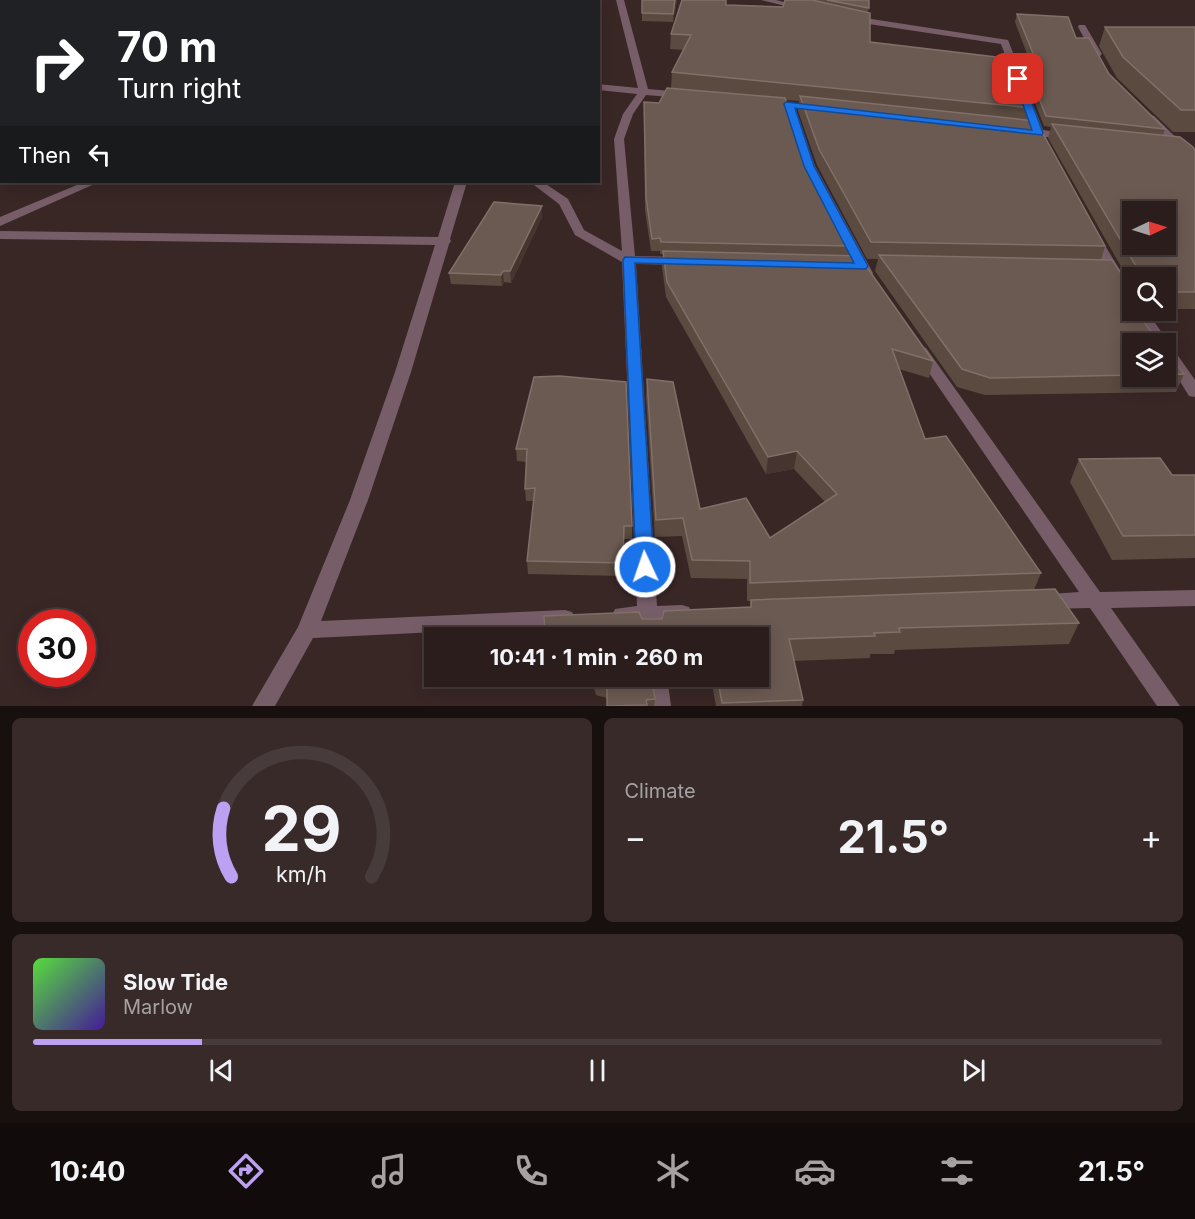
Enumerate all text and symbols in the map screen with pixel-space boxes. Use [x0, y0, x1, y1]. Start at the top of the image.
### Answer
text: 70 m [117, 21, 217, 72]
icon: right [18, 24, 96, 102]
pin [992, 53, 1043, 104]
icon: arrive [1001, 62, 1034, 95]
text: Turn right [117, 72, 241, 105]
icon: left [83, 138, 116, 171]
text: Then [18, 142, 71, 168]
north arrow [1122, 201, 1176, 255]
map controls [1122, 201, 1176, 387]
button: search [1122, 267, 1176, 321]
button: layers [1122, 333, 1176, 387]
position arrow [613, 535, 677, 599]
speed limit sign: 30 [18, 609, 96, 687]
text: 10:41 · 1 min · 260 m [490, 644, 703, 670]
text: Climate [625, 779, 696, 803]
text: 29 [262, 791, 342, 866]
text: 21.5° [837, 809, 949, 864]
text: − [625, 817, 646, 857]
text: + [1140, 817, 1162, 857]
text: km/h [276, 861, 327, 887]
text: Slow Tide [123, 969, 228, 995]
text: Marlow [123, 995, 193, 1019]
icon: previous [205, 1054, 238, 1087]
icon: pause [581, 1054, 614, 1087]
icon: next [957, 1054, 990, 1087]
icon: directions [225, 1150, 267, 1192]
icon: music [368, 1150, 410, 1192]
icon: phone [510, 1150, 552, 1192]
icon: climate [652, 1150, 694, 1192]
icon: car [794, 1150, 836, 1192]
icon: filters [936, 1150, 978, 1192]
text: 10:40 [50, 1155, 125, 1188]
text: 21.5° [1078, 1155, 1145, 1188]

